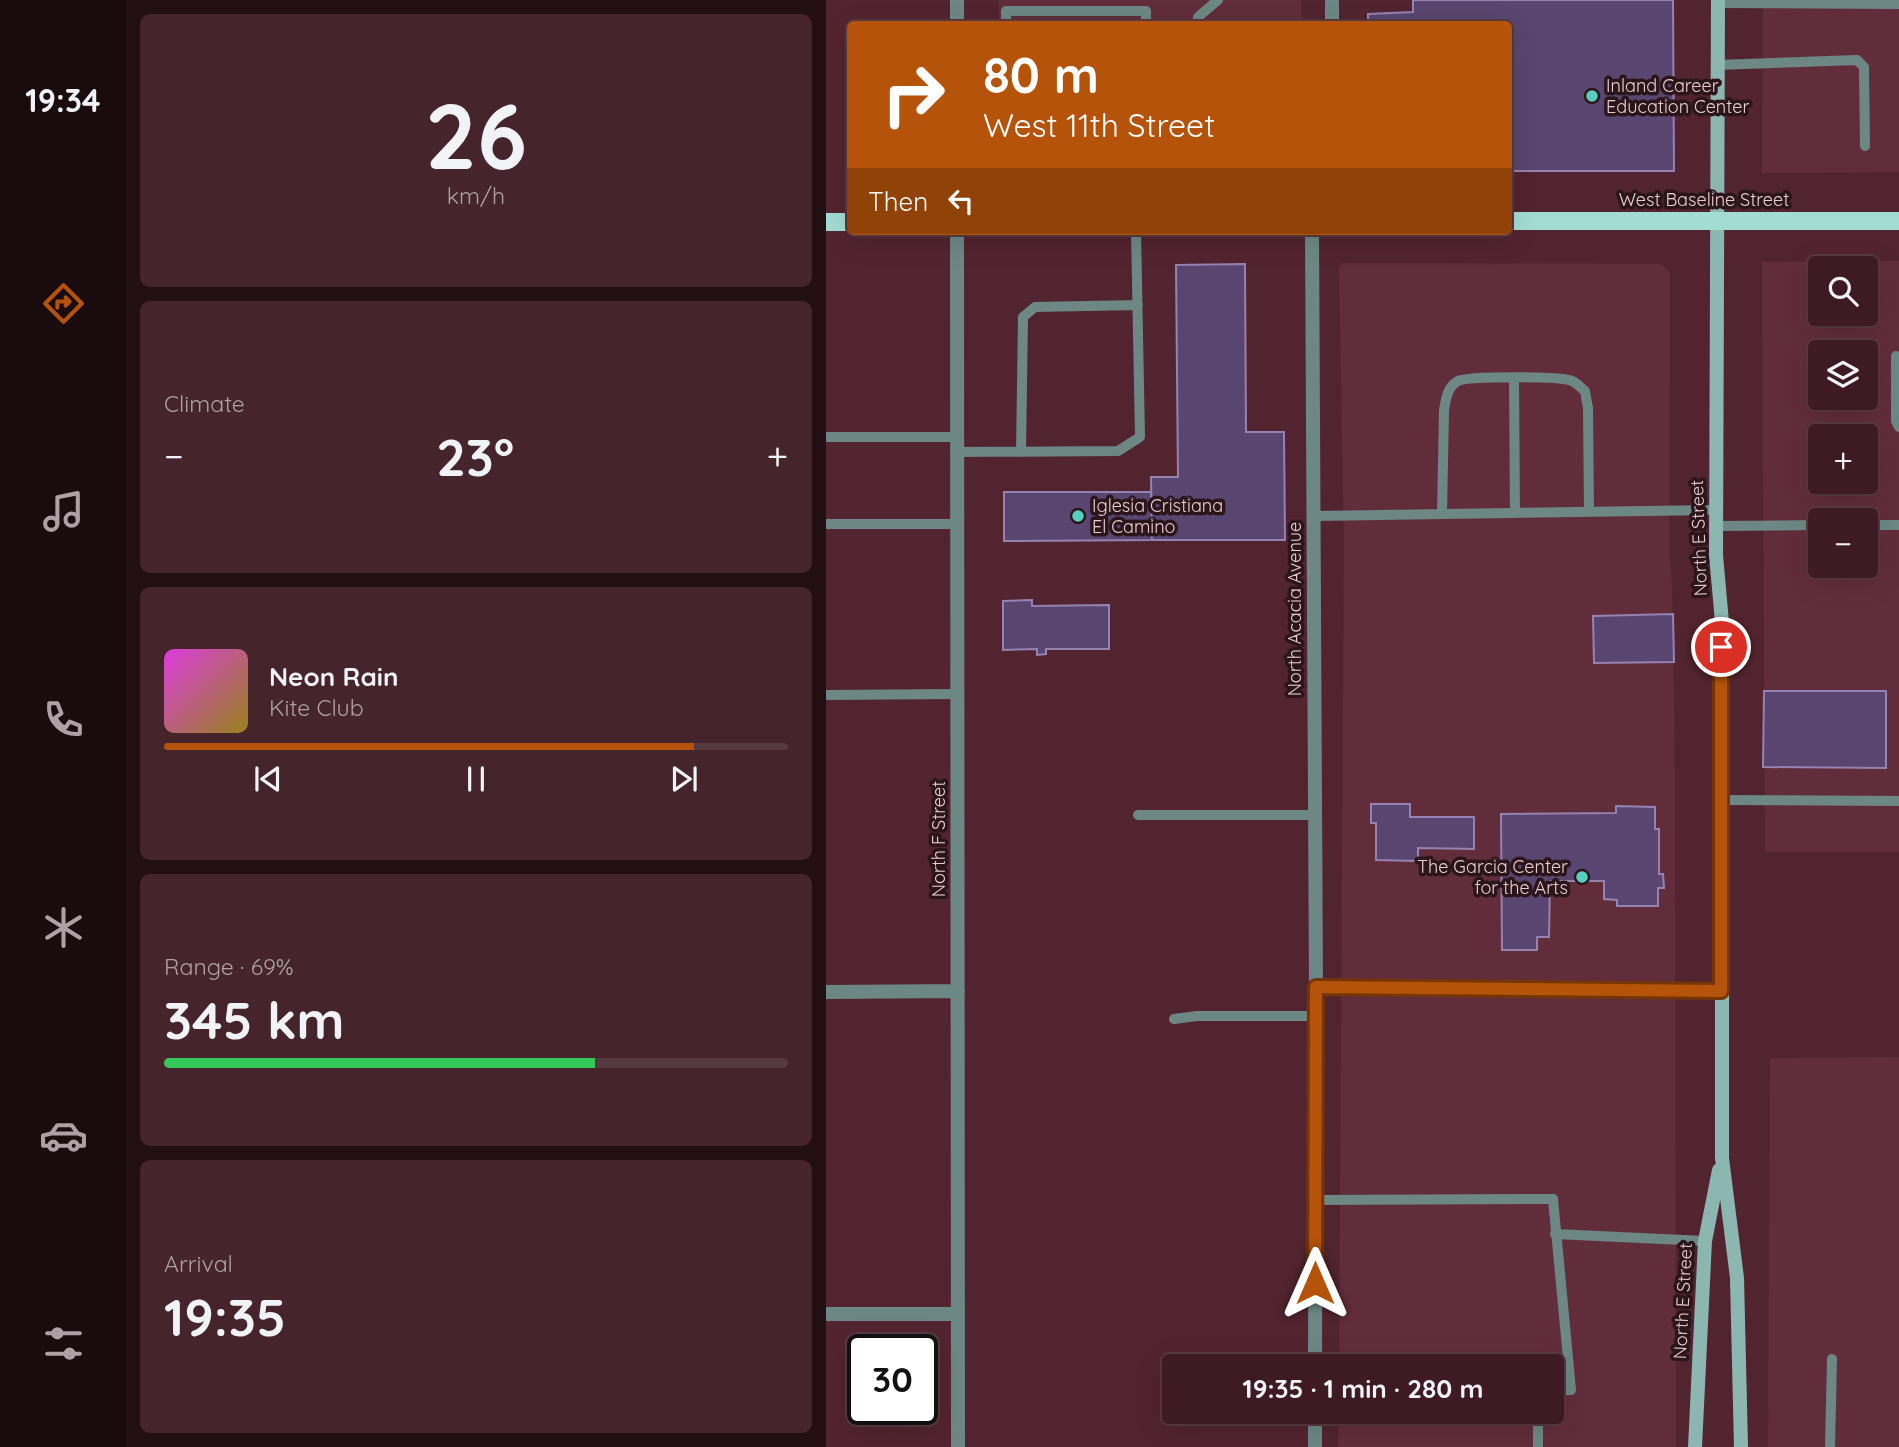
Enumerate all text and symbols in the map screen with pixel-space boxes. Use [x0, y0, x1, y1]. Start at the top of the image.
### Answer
text: 80 m [983, 44, 1099, 105]
icon: right [868, 49, 959, 140]
place label: Inland Career Education Center [1606, 74, 1749, 118]
text: 26 [425, 78, 527, 192]
text: 19:34 [25, 80, 101, 120]
marker: Inland Career Education Center [1584, 88, 1600, 104]
text: West 11th Street [983, 105, 1215, 145]
text: km/h [447, 181, 505, 210]
icon: left [942, 182, 980, 220]
text: Then [868, 185, 928, 218]
street label: West Baseline Street [1619, 188, 1789, 211]
map controls [1808, 256, 1878, 578]
button: search [1808, 256, 1878, 326]
icon: directions [39, 279, 88, 328]
button: layers [1808, 340, 1878, 410]
text: Climate [164, 389, 245, 418]
text: 23° [436, 424, 514, 489]
button: + [1808, 424, 1878, 494]
text: − [164, 432, 184, 480]
text: + [767, 432, 788, 480]
street label: North E Street [1685, 479, 1712, 597]
icon: music [39, 487, 88, 536]
place label: Iglesia Cristiana El Camino [1092, 494, 1223, 538]
marker: Iglesia Cristiana El Camino [1070, 508, 1086, 524]
button: − [1808, 508, 1878, 578]
street label: North Acacia Avenue [1283, 522, 1306, 696]
pin [1691, 617, 1751, 677]
icon: arrive [1702, 628, 1740, 666]
text: Neon Rain [269, 660, 398, 693]
text: Kite Club [269, 693, 364, 722]
icon: phone [39, 695, 88, 744]
icon: previous [249, 760, 287, 798]
icon: pause [457, 760, 495, 798]
icon: next [665, 760, 703, 798]
street label: North F Street [927, 781, 950, 897]
place label: The Garcia Center for the Arts [1417, 855, 1568, 899]
marker: The Garcia Center for the Arts [1574, 869, 1590, 885]
icon: climate [39, 903, 88, 952]
text: Range · 69% [164, 952, 294, 981]
text: 345 km [164, 987, 345, 1052]
icon: car [39, 1111, 88, 1160]
street label: North E Street [1668, 1242, 1697, 1360]
position arrow [1278, 1246, 1352, 1320]
text: Arrival [164, 1249, 233, 1278]
text: 19:35 [164, 1284, 286, 1349]
icon: filters [39, 1319, 88, 1368]
speed limit sign: 30 [847, 1334, 938, 1425]
text: 19:35 · 1 min · 280 m [1243, 1372, 1483, 1405]

